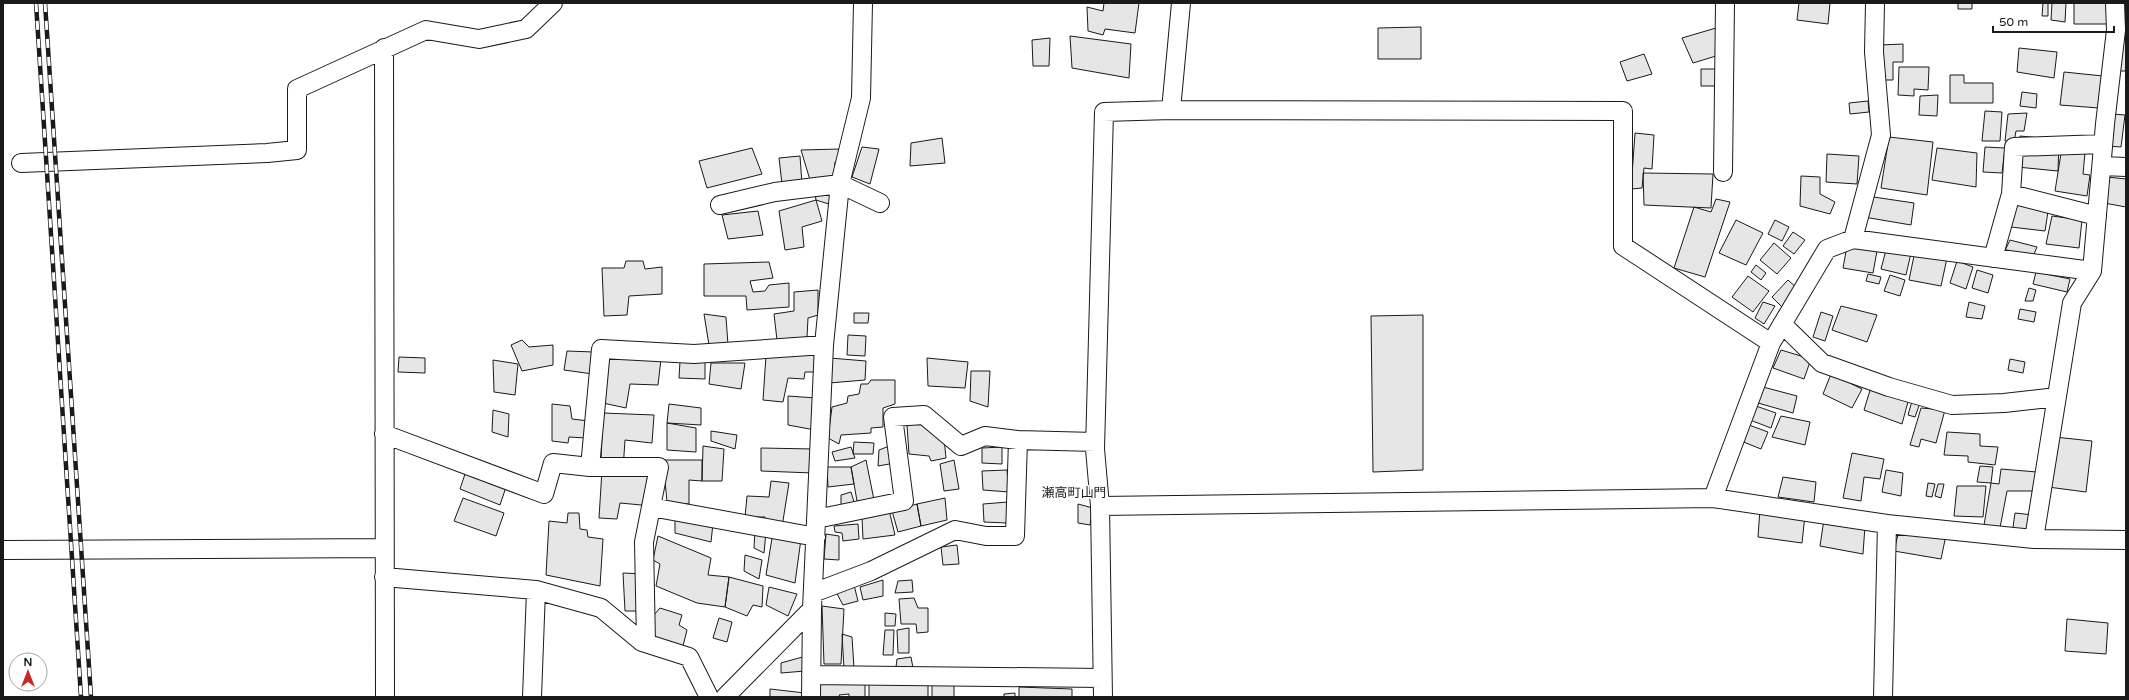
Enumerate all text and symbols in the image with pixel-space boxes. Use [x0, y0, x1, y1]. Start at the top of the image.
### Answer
scale bar [1993, 8, 2114, 34]
text: 50 m [1999, 15, 2028, 29]
district label: 瀬高町山門 [1041, 485, 1107, 501]
north arrow [8, 652, 48, 692]
text: N [24, 656, 32, 669]

